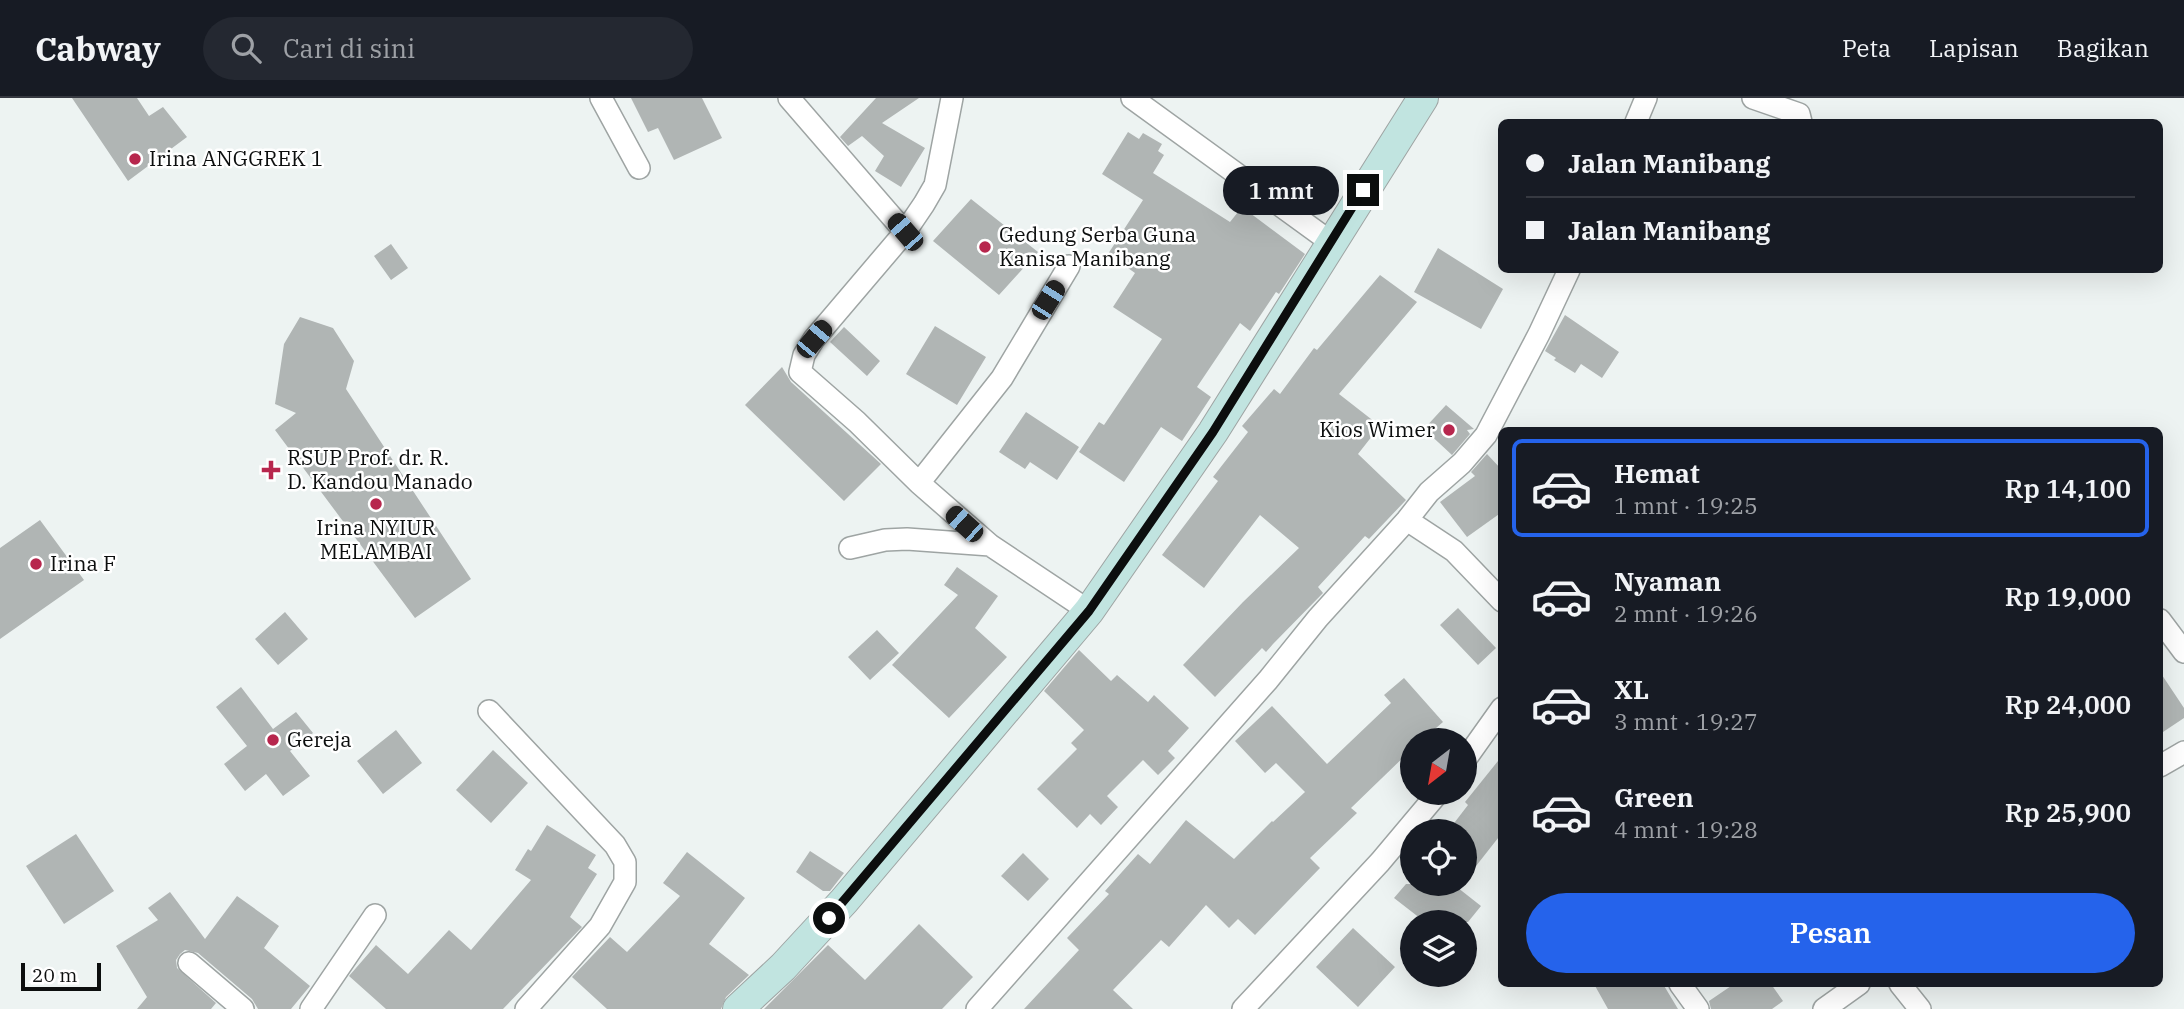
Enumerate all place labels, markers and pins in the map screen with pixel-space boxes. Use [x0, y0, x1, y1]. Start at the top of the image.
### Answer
place label: Irina ANGGREK 1 [149, 144, 323, 172]
marker: Irina ANGGREK 1 [127, 151, 143, 167]
place label: Gedung Serba Guna Kanisa Manibang [999, 220, 1196, 272]
marker: Gedung Serba Guna Kanisa Manibang [977, 239, 993, 255]
place label: Kios Wimer [1319, 415, 1436, 443]
marker: Kios Wimer [1441, 422, 1457, 438]
place label: RSUP Prof. dr. R. D. Kandou Manado [287, 443, 473, 495]
marker: RSUP Prof. dr. R. D. Kandou Manado [261, 460, 281, 480]
marker: Irina NYIUR MELAMBAI [368, 496, 384, 512]
place label: Irina NYIUR MELAMBAI [316, 513, 436, 565]
place label: Irina F [50, 549, 116, 577]
marker: Irina F [28, 556, 44, 572]
place label: Gereja [287, 725, 352, 753]
marker: Gereja [265, 732, 281, 748]

